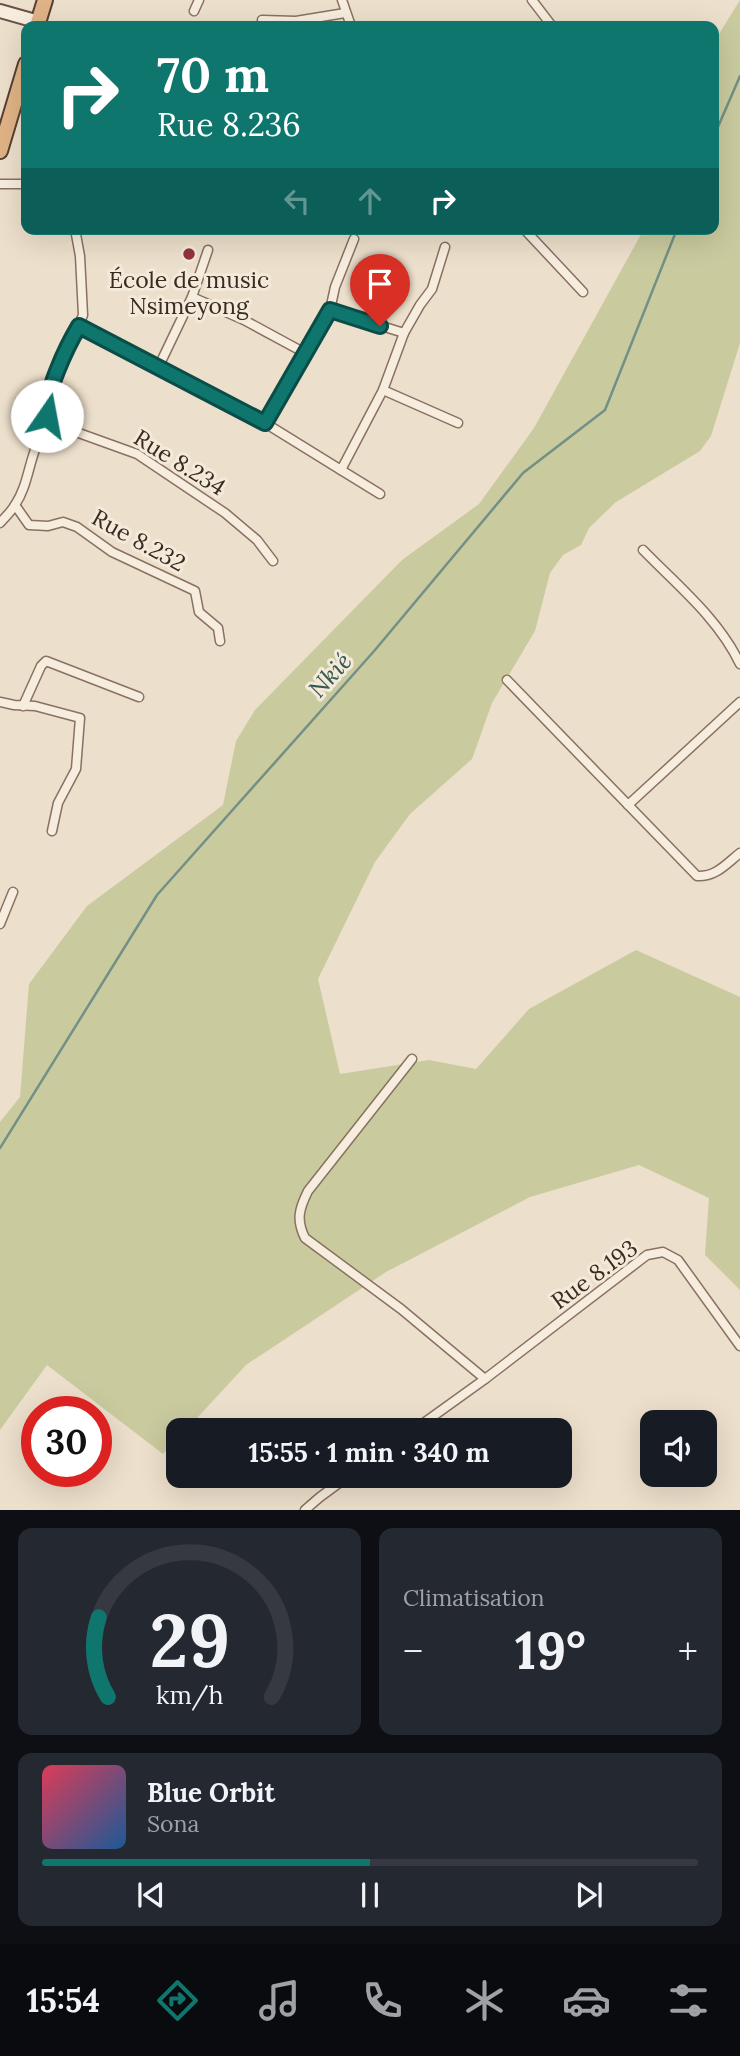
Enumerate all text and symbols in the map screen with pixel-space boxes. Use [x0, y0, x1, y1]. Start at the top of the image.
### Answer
text: 70 m [157, 43, 269, 105]
icon: right [42, 49, 133, 140]
text: Rue 8.236 [157, 104, 301, 145]
icon: left [278, 182, 316, 220]
icon: ahead [351, 182, 389, 220]
icon: right [424, 182, 462, 220]
marker: École de music Nsimeyong [181, 246, 197, 262]
pin [350, 254, 410, 326]
place label: École de music Nsimeyong [109, 265, 269, 320]
icon: arrive [361, 265, 399, 303]
position arrow [10, 379, 84, 453]
street label: Rue 8.234 [129, 423, 231, 501]
street label: Rue 8.232 [87, 502, 191, 578]
water label: Nkié [302, 646, 358, 704]
street label: Rue 8.193 [545, 1233, 643, 1315]
speed limit sign: 30 [21, 1396, 112, 1487]
map controls [640, 1410, 717, 1487]
button: sound [640, 1410, 717, 1487]
text: 15:55 · 1 min · 340 m [249, 1436, 489, 1469]
text: Climatisation [403, 1583, 545, 1612]
text: 29 [149, 1595, 230, 1688]
text: 19° [515, 1617, 586, 1683]
text: − [403, 1627, 423, 1675]
text: + [678, 1627, 698, 1675]
text: km/h [156, 1679, 223, 1711]
text: Blue Orbit [147, 1776, 275, 1809]
text: Sona [147, 1809, 199, 1838]
icon: previous [132, 1876, 170, 1914]
icon: pause [351, 1876, 389, 1914]
icon: next [570, 1876, 608, 1914]
icon: directions [153, 1976, 202, 2025]
icon: music [255, 1976, 304, 2025]
icon: phone [358, 1976, 407, 2025]
icon: climate [460, 1976, 509, 2025]
icon: car [562, 1976, 611, 2025]
icon: filters [664, 1976, 713, 2025]
text: 15:54 [27, 1980, 100, 2021]

